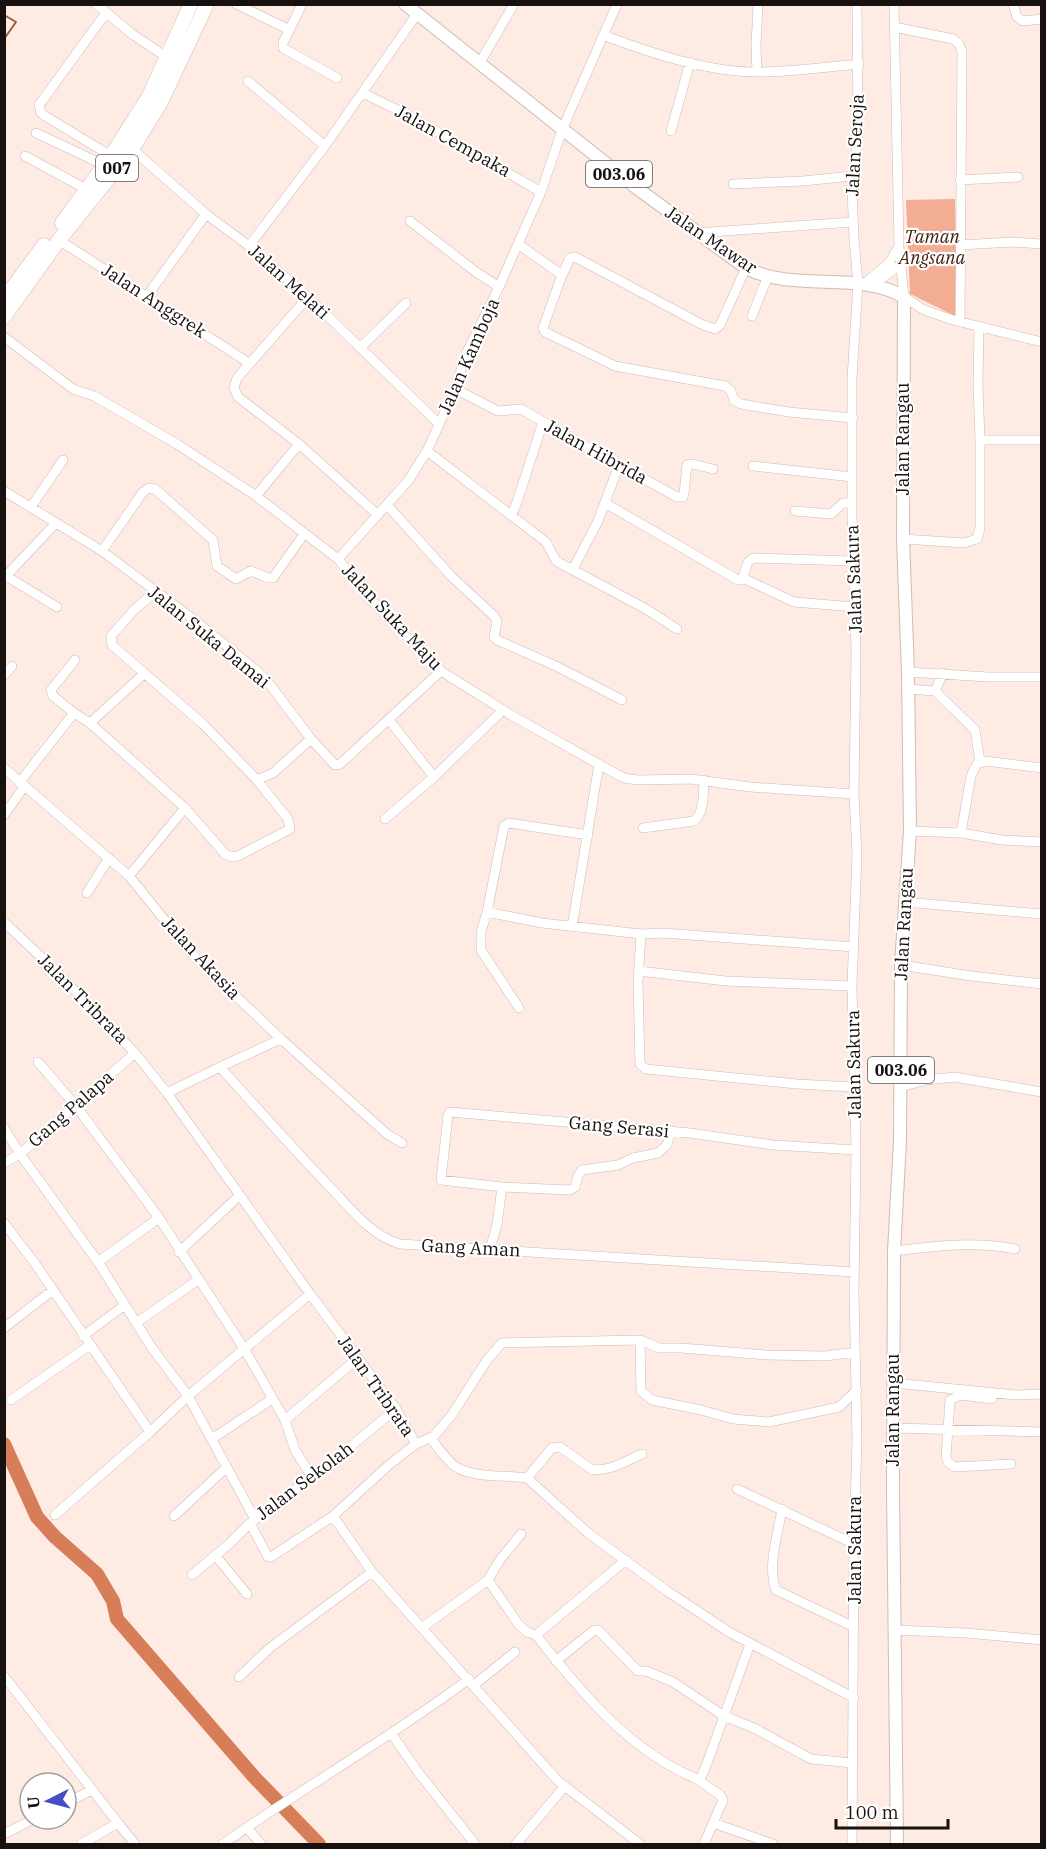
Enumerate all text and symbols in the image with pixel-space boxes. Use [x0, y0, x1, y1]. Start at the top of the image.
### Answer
street label: Jalan Seroja [840, 93, 869, 197]
street label: Jalan Cempaka [391, 99, 515, 182]
road number: 007 [96, 155, 138, 181]
road number: 003.06 [586, 161, 652, 187]
street label: Jalan Mawar [661, 200, 762, 279]
park label: Taman Angsana [898, 225, 965, 269]
street label: Jalan Melati [244, 239, 335, 324]
street label: Jalan Anggrek [98, 258, 211, 343]
street label: Jalan Kamboja [433, 294, 504, 417]
street label: Jalan Rangau [891, 383, 914, 495]
street label: Jalan Hibrida [541, 414, 652, 489]
street label: Jalan Sakura [840, 524, 867, 634]
street label: Jalan Suka Maju [337, 559, 448, 675]
street label: Jalan Suka Damai [144, 580, 275, 693]
street label: Jalan Rangau [889, 867, 918, 981]
street label: Jalan Akasia [157, 911, 246, 1004]
street label: Jalan Tribrata [33, 949, 134, 1049]
street label: Jalan Sakura [841, 1009, 866, 1118]
road number: 003.06 [868, 1057, 934, 1083]
street label: Gang Palapa [23, 1065, 118, 1152]
street label: Gang Serasi [568, 1111, 671, 1142]
street label: Gang Aman [421, 1233, 521, 1262]
street label: Jalan Tribrata [333, 1331, 420, 1441]
street label: Jalan Rangau [881, 1354, 904, 1466]
street label: Jalan Sekolah [251, 1437, 358, 1525]
street label: Jalan Sakura [843, 1496, 866, 1604]
north arrow [18, 1771, 78, 1831]
scale bar [836, 1792, 948, 1830]
text: U [22, 1795, 44, 1810]
text: 100 m [845, 1801, 899, 1824]

